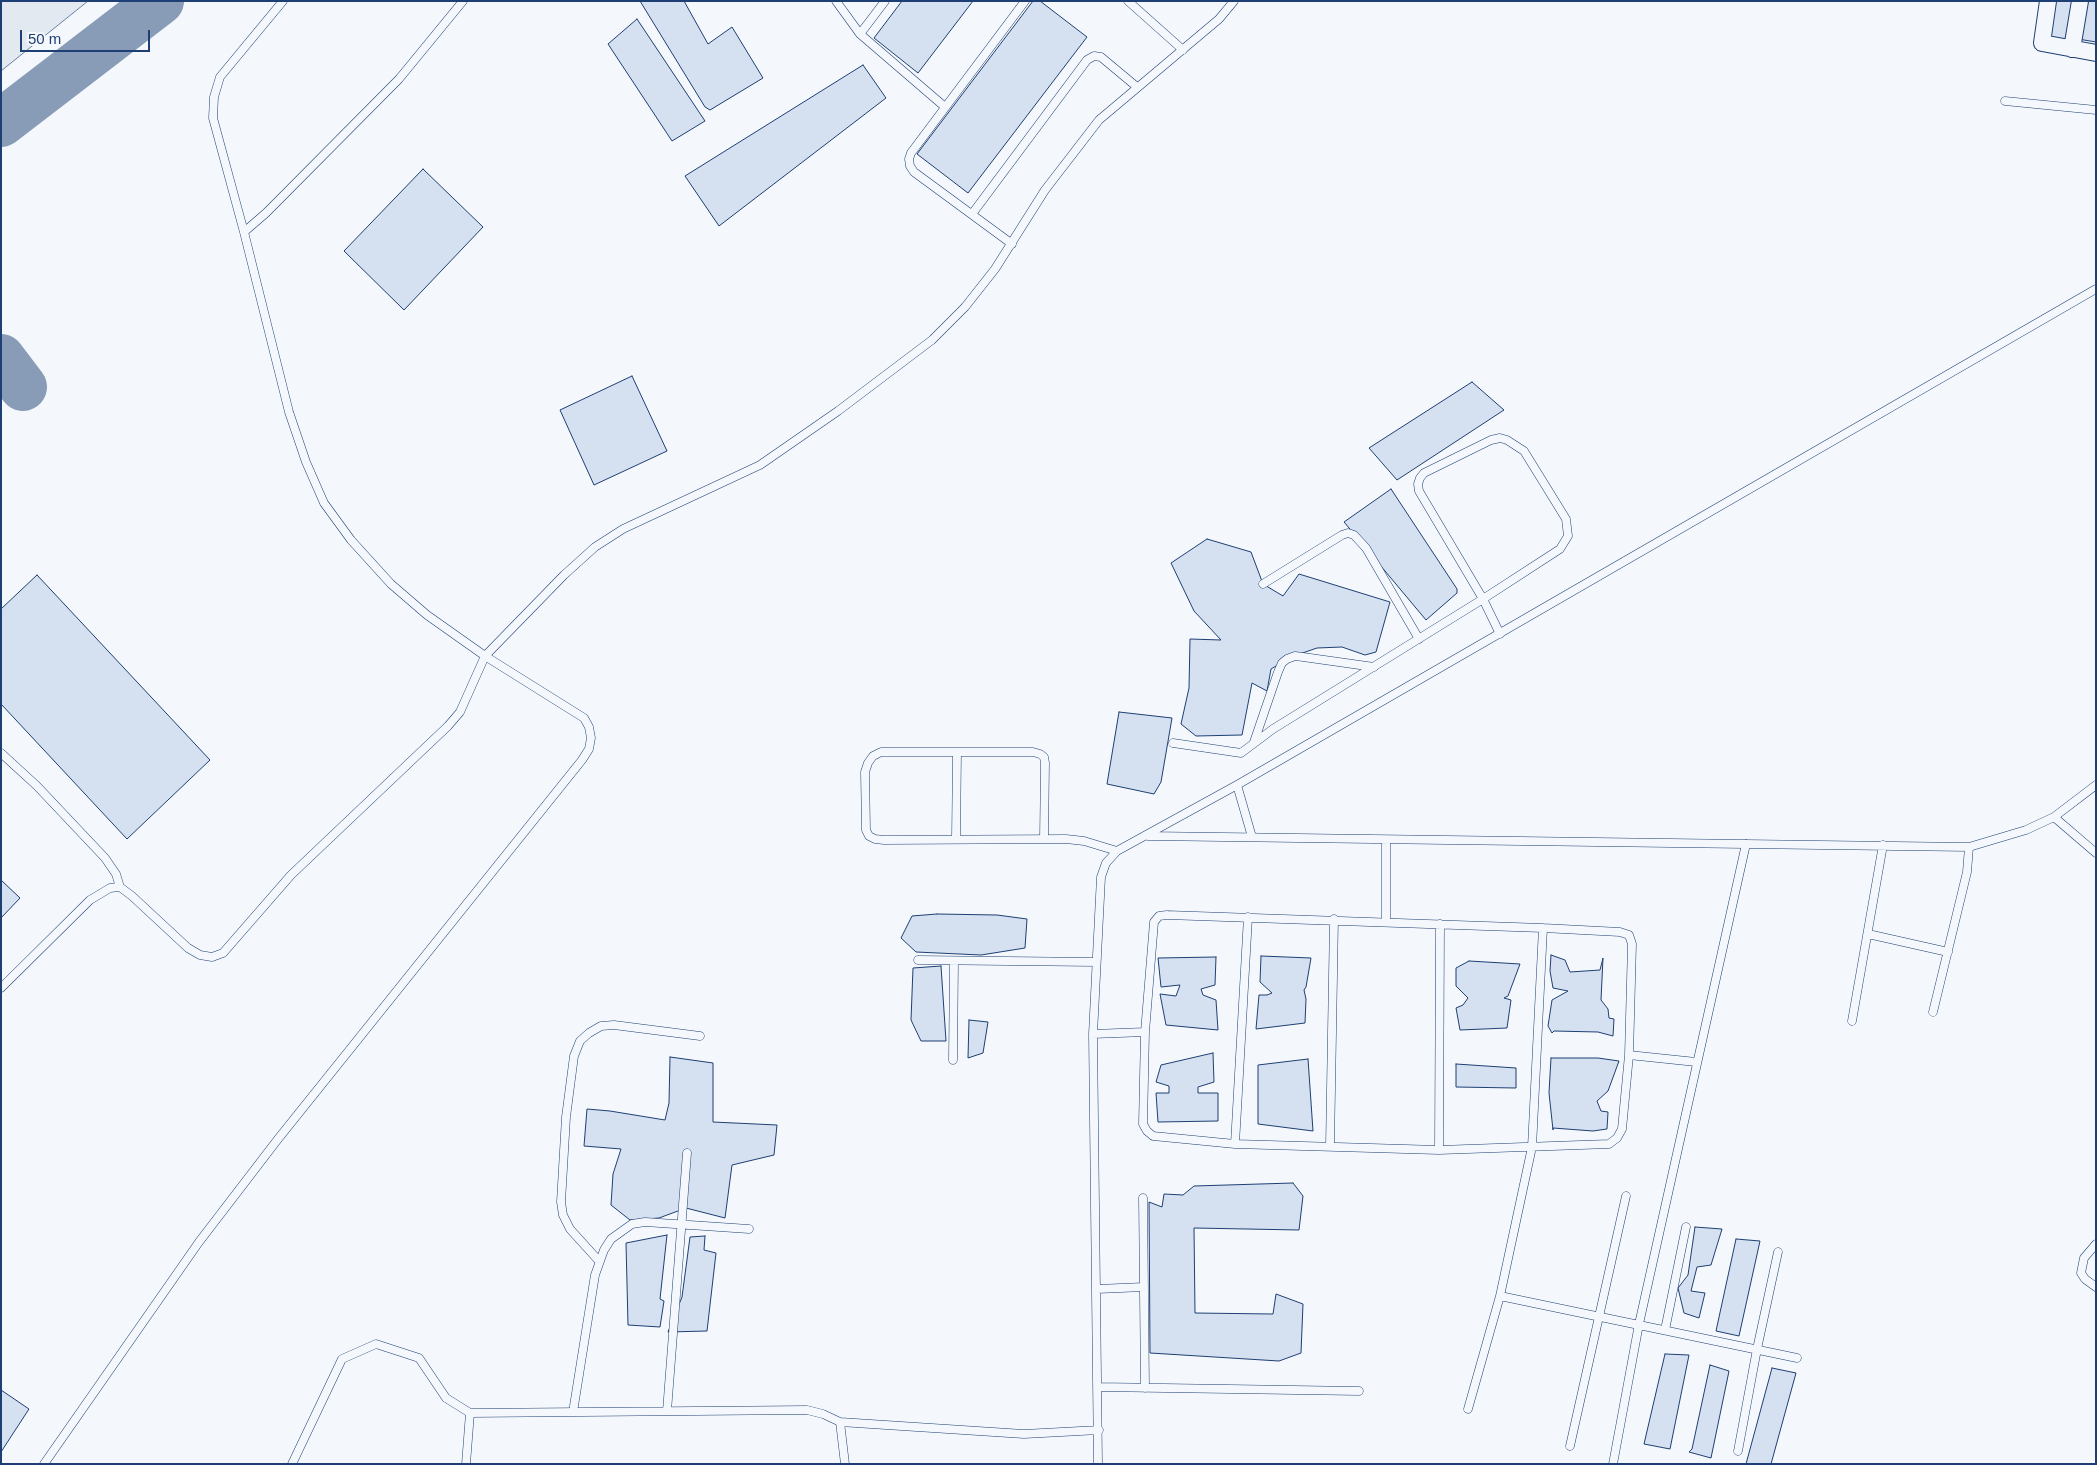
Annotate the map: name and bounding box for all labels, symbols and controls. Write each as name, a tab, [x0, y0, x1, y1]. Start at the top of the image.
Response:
scale bar	[22, 20, 152, 52]
text: 50 m	[28, 30, 61, 47]

